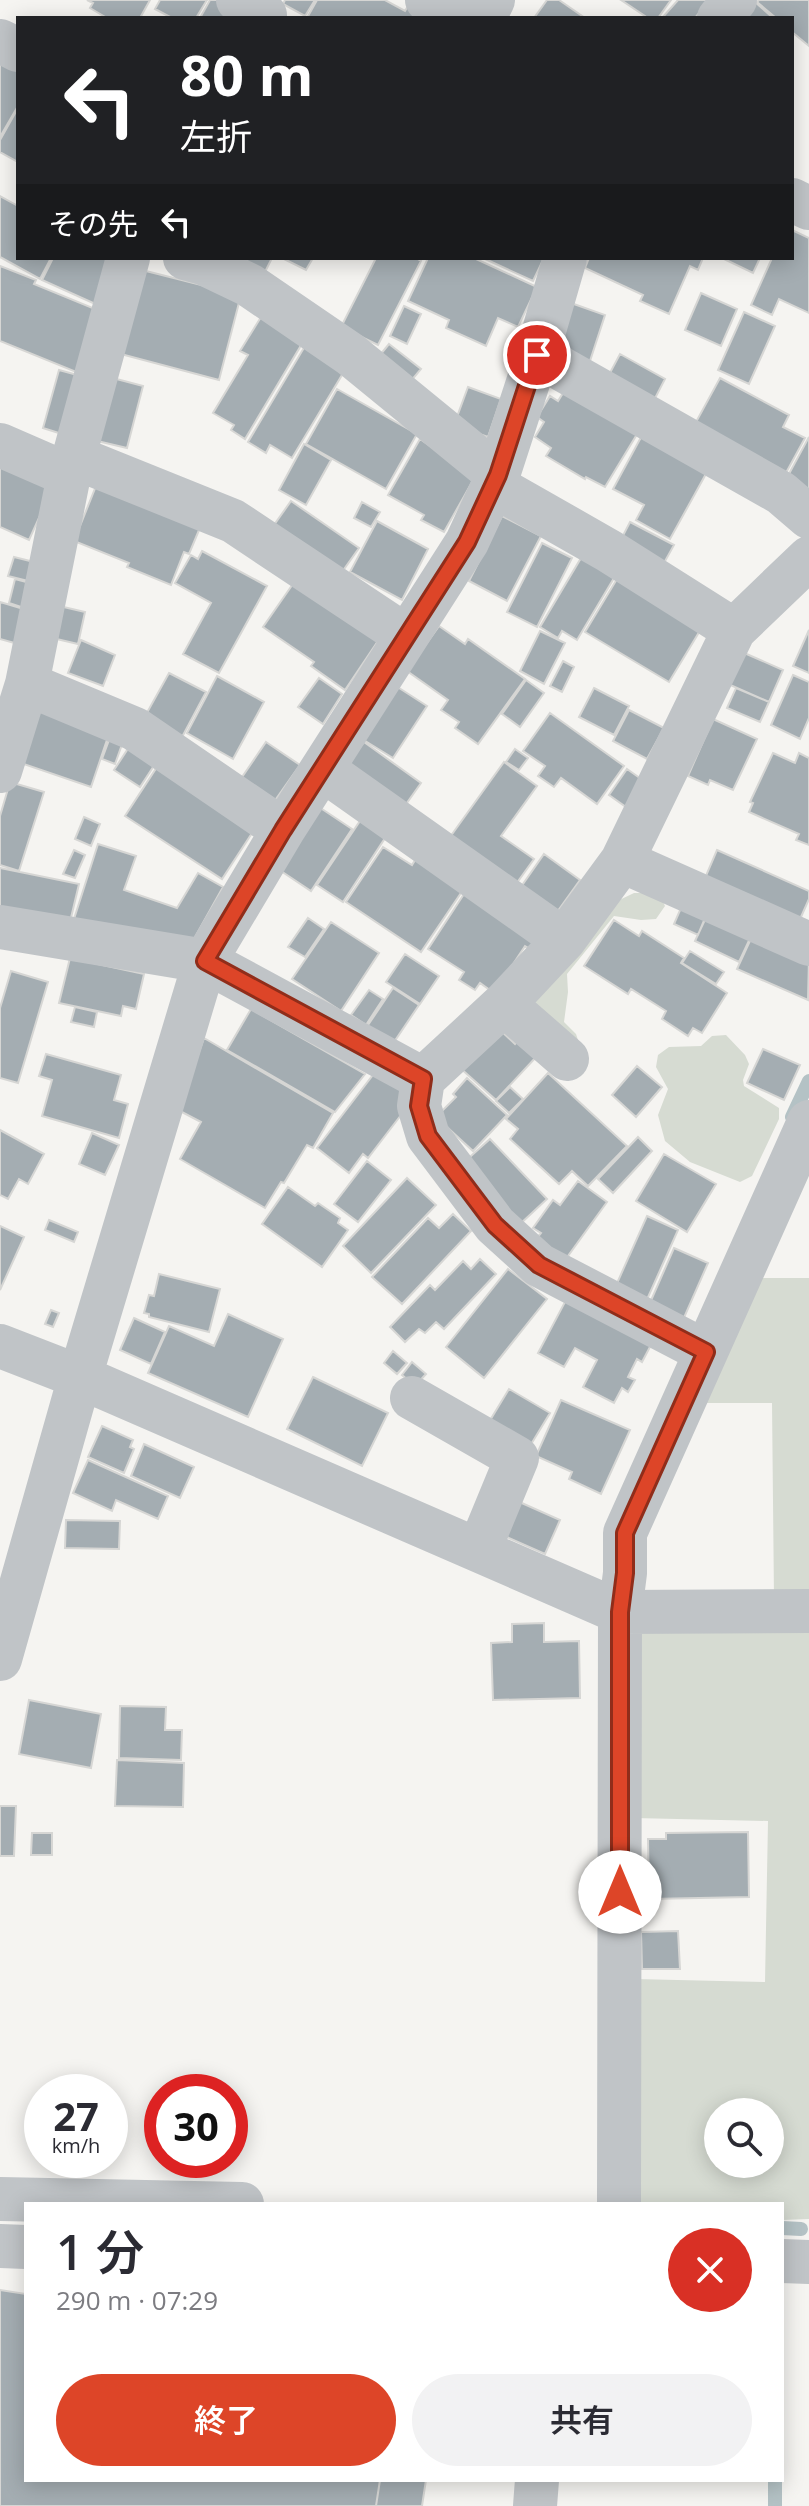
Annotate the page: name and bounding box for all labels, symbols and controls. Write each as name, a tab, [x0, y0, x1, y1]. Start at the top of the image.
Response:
text: 80 m	[180, 36, 314, 112]
icon: left	[48, 48, 152, 152]
text: 左折	[180, 112, 252, 161]
icon: left	[154, 200, 198, 244]
text: その先	[48, 203, 138, 244]
pin	[503, 321, 571, 389]
icon: arrive	[515, 333, 559, 377]
position arrow	[578, 1850, 662, 1934]
speed limit sign: 30	[144, 2074, 248, 2178]
text: 27	[53, 2088, 99, 2143]
map controls	[704, 2098, 784, 2178]
button: search	[704, 2098, 784, 2178]
text: km/h	[52, 2132, 100, 2159]
text: 1 分	[56, 2219, 144, 2284]
button: close	[668, 2228, 752, 2312]
text: 290 m · 07:29	[56, 2282, 218, 2318]
button: 終了	[56, 2374, 396, 2466]
button: 共有	[412, 2374, 752, 2466]

